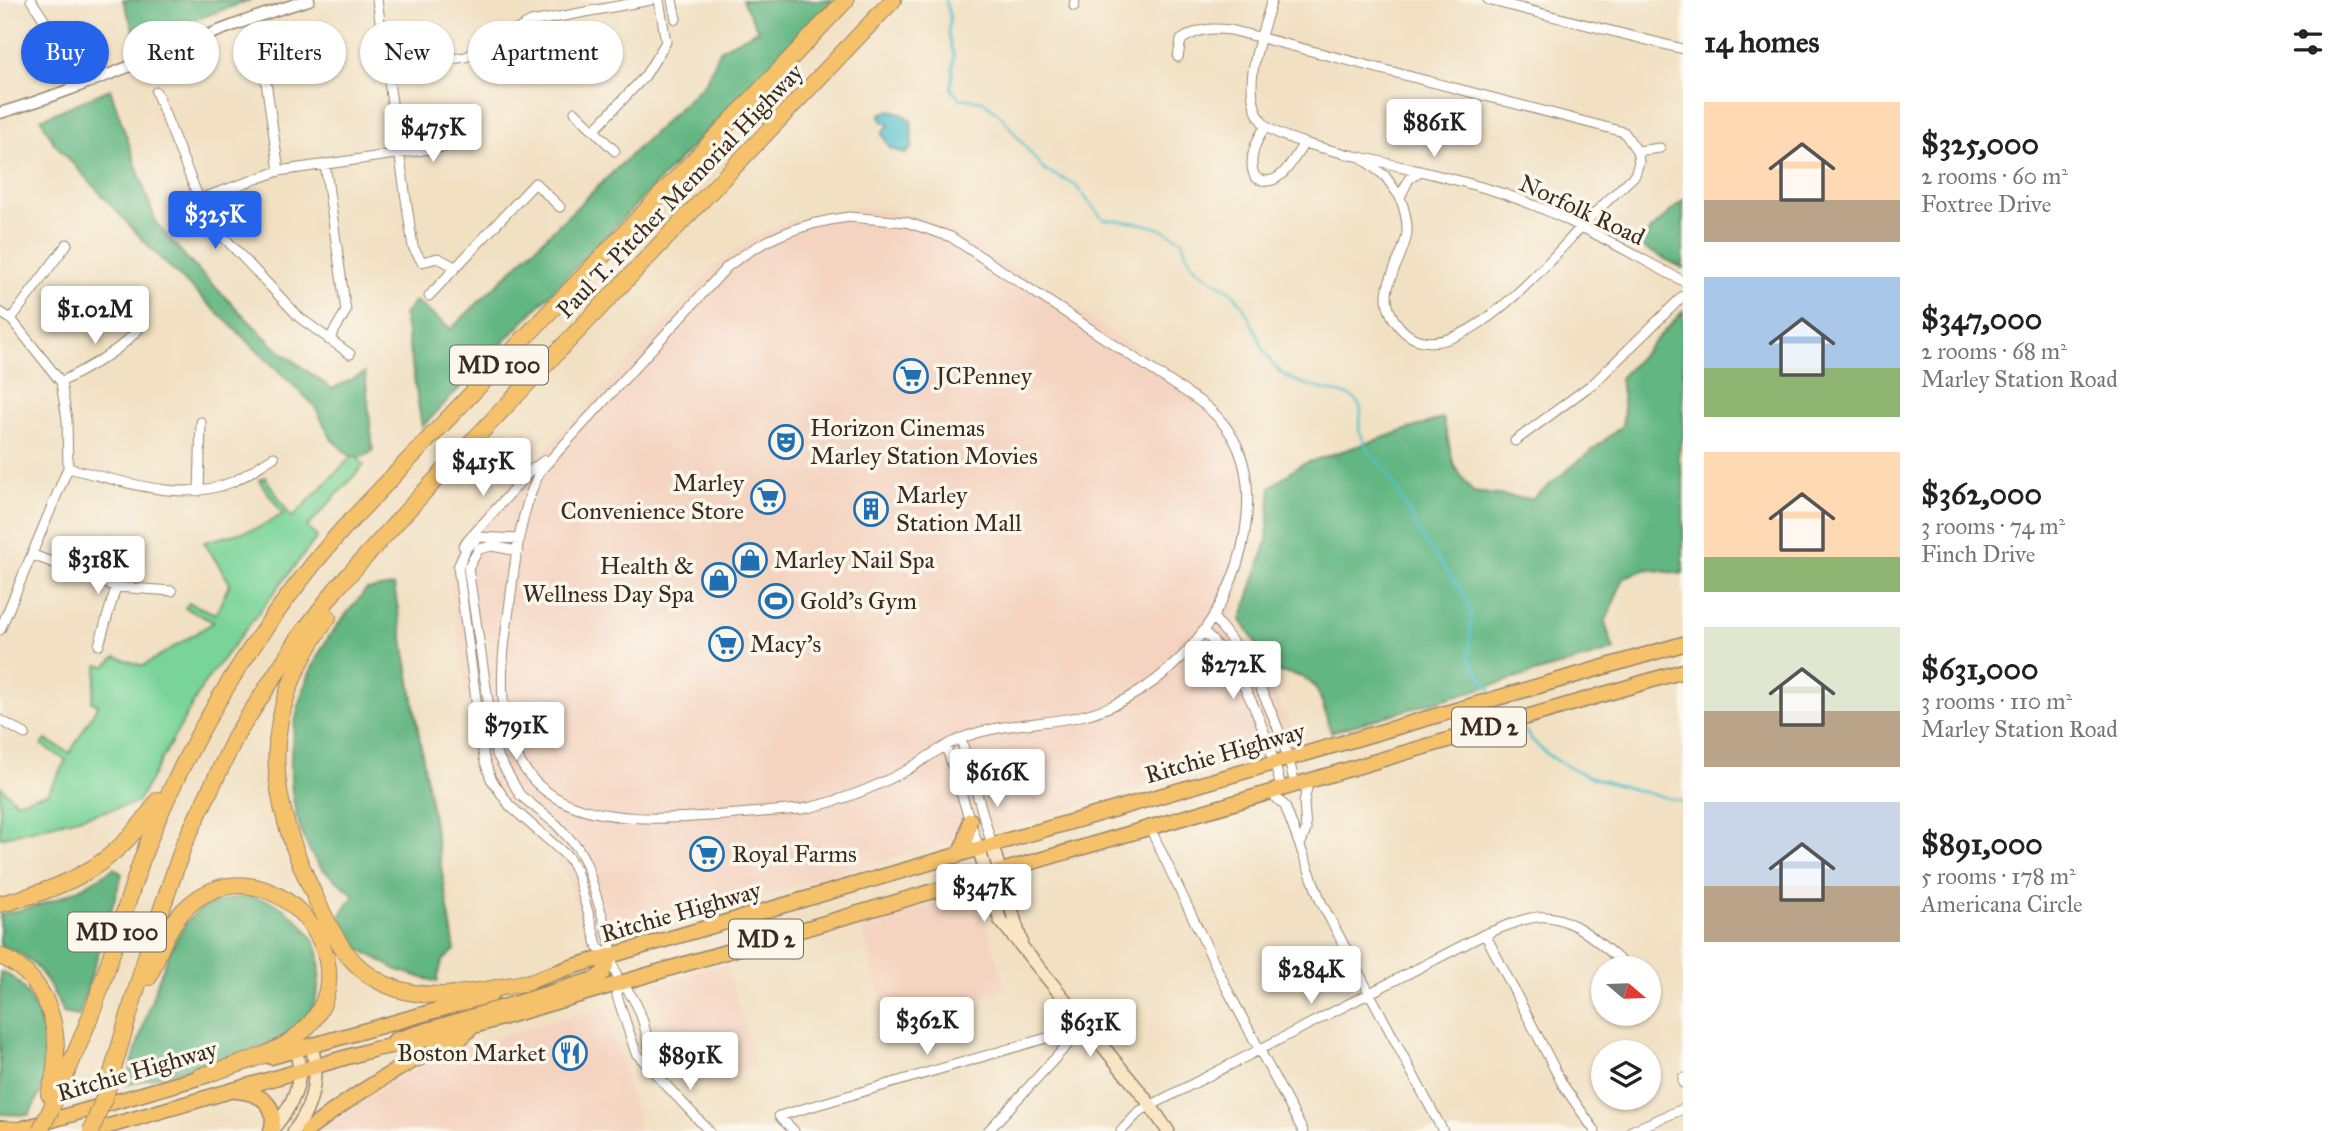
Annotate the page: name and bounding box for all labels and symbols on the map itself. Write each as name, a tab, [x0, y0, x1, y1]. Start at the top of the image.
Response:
street label: Paul T. Pitcher Memorial Highway	[550, 57, 810, 325]
pin: $861K	[1385, 100, 1483, 159]
pin: $475K	[384, 104, 482, 164]
street label: Norfolk Road	[1514, 168, 1650, 252]
pin: $325K	[166, 191, 264, 251]
pin: $1.02M	[38, 286, 152, 346]
road number: MD 100	[450, 346, 548, 384]
supermarket icon: JCPenney	[892, 357, 930, 395]
place label: JCPenney	[933, 361, 1033, 391]
place label: Horizon Cinemas Marley Station Movies	[810, 413, 1038, 471]
theatre icon: Horizon Cinemas Marley Station Movies	[767, 423, 805, 461]
pin: $415K	[434, 438, 532, 498]
place label: Marley Convenience Store	[560, 468, 745, 526]
supermarket icon: Marley Convenience Store	[749, 478, 787, 516]
place label: Marley Station Mall	[896, 480, 1022, 538]
building icon: Marley Station Mall	[852, 490, 890, 528]
pin: $318K	[49, 536, 147, 596]
shop icon: Marley Nail Spa	[731, 541, 769, 579]
place label: Marley Nail Spa	[774, 545, 935, 575]
place label: Health & Wellness Day Spa	[522, 551, 695, 609]
shop icon: Health & Wellness Day Spa	[700, 561, 738, 599]
sports icon: Gold's Gym	[757, 582, 795, 620]
place label: Gold's Gym	[800, 586, 917, 616]
supermarket icon: Macy's	[707, 625, 745, 663]
place label: Macy's	[750, 629, 821, 659]
pin: $272K	[1184, 642, 1282, 701]
pin: $791K	[467, 702, 565, 762]
road number: MD 2	[1452, 708, 1526, 747]
street label: Ritchie Highway	[1141, 716, 1309, 790]
pin: $616K	[948, 750, 1046, 809]
supermarket icon: Royal Farms	[688, 835, 726, 873]
place label: Royal Farms	[732, 839, 857, 869]
pin: $347K	[935, 864, 1033, 924]
street label: Ritchie Highway	[597, 875, 765, 949]
road number: MD 100	[68, 912, 166, 951]
road number: MD 2	[729, 920, 803, 958]
pin: $284K	[1262, 946, 1360, 1006]
north arrow	[1591, 956, 1661, 1026]
pin: $362K	[878, 998, 976, 1057]
pin: $631K	[1041, 1000, 1139, 1059]
pin: $891K	[641, 1032, 739, 1092]
street label: Ritchie Highway	[53, 1034, 221, 1108]
restaurant icon: Boston Market	[551, 1034, 589, 1072]
place label: Boston Market	[397, 1038, 546, 1068]

